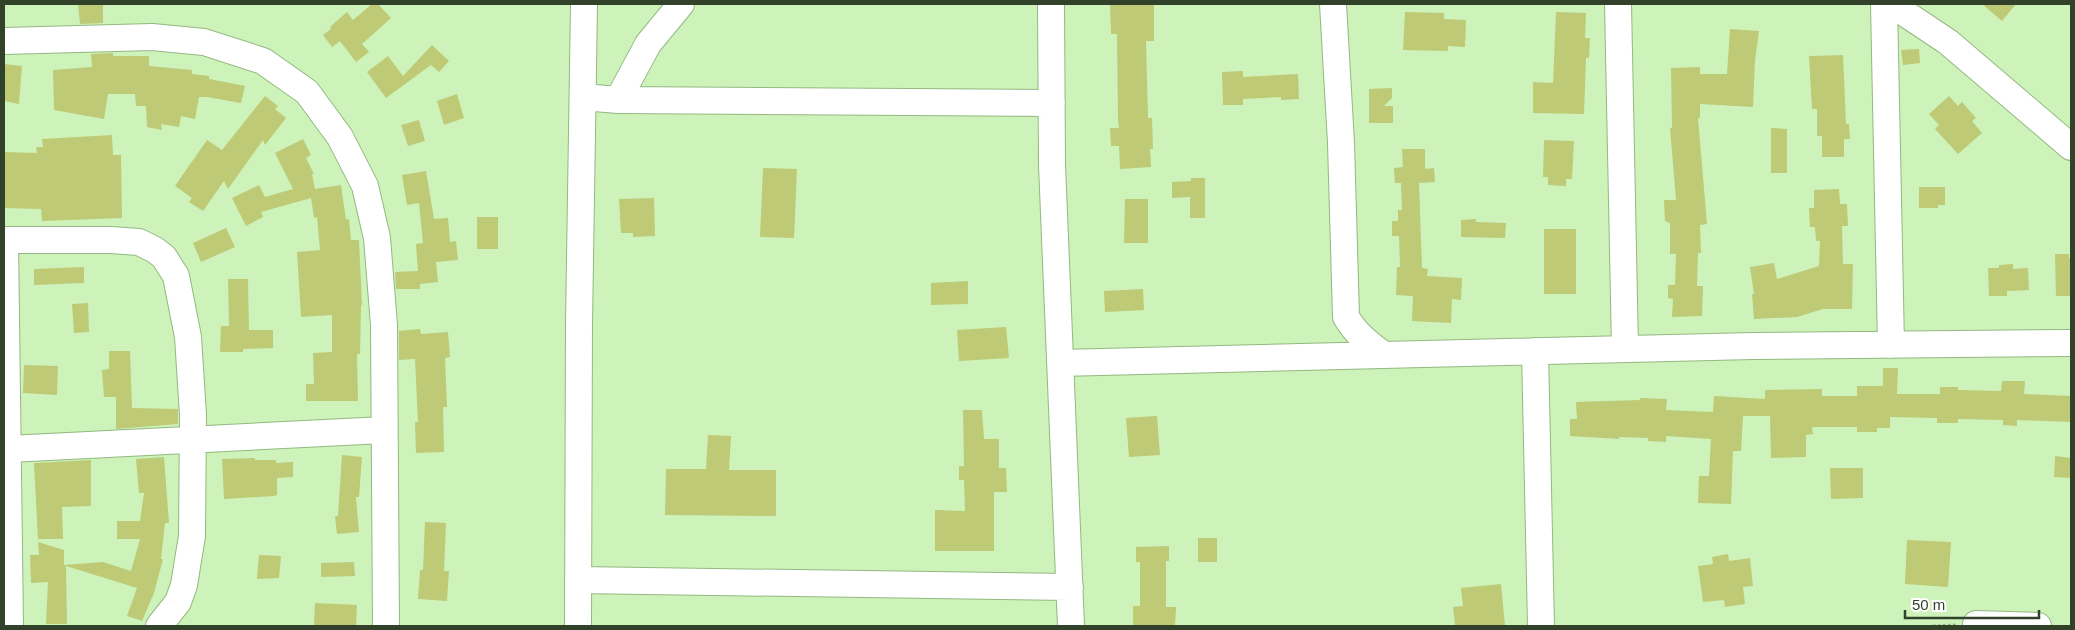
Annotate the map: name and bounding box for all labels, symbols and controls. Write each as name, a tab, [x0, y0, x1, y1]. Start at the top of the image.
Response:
scale bar	[1905, 588, 2039, 620]
text: 50 m	[1912, 596, 1945, 613]

